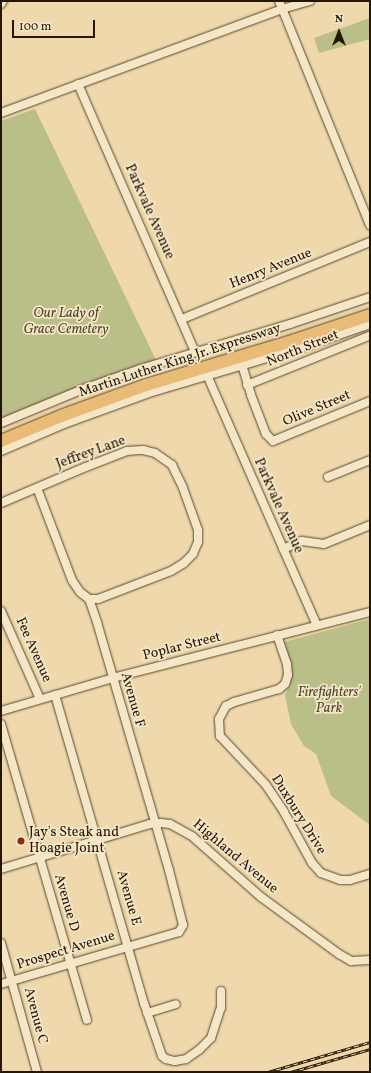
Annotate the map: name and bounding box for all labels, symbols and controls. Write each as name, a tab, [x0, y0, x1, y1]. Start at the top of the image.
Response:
scale bar	[14, 12, 97, 38]
north arrow	[319, 12, 359, 52]
text: N	[335, 12, 343, 27]
text: 100 m	[19, 19, 51, 35]
street label: Parkvale Avenue	[121, 162, 177, 262]
street label: Henry Avenue	[227, 245, 315, 293]
park label: Our Lady of Grace Cemetery	[24, 306, 108, 338]
street label: Martin Luther King Jr. Expressway	[77, 320, 283, 402]
street label: North Street	[264, 327, 342, 371]
street label: Olive Street	[281, 387, 353, 431]
street label: Jeffrey Lane	[54, 433, 128, 473]
street label: Parkvale Avenue	[250, 456, 306, 556]
street label: Fee Avenue	[11, 615, 55, 685]
street label: Poplar Street	[141, 629, 223, 665]
street label: Avenue F	[116, 671, 148, 729]
park label: Firefighters' Park	[297, 685, 361, 718]
street label: Duxbury Drive	[267, 772, 329, 858]
street label: Highland Avenue	[189, 816, 281, 898]
place label: Jay's Steak and Hoagie Joint	[29, 825, 119, 858]
marker: Jay's Steak and Hoagie Joint	[16, 836, 26, 846]
street label: Avenue E	[112, 868, 144, 928]
street label: Avenue D	[50, 872, 82, 934]
street label: Prospect Avenue	[15, 928, 117, 974]
street label: Avenue C	[19, 986, 51, 1046]

